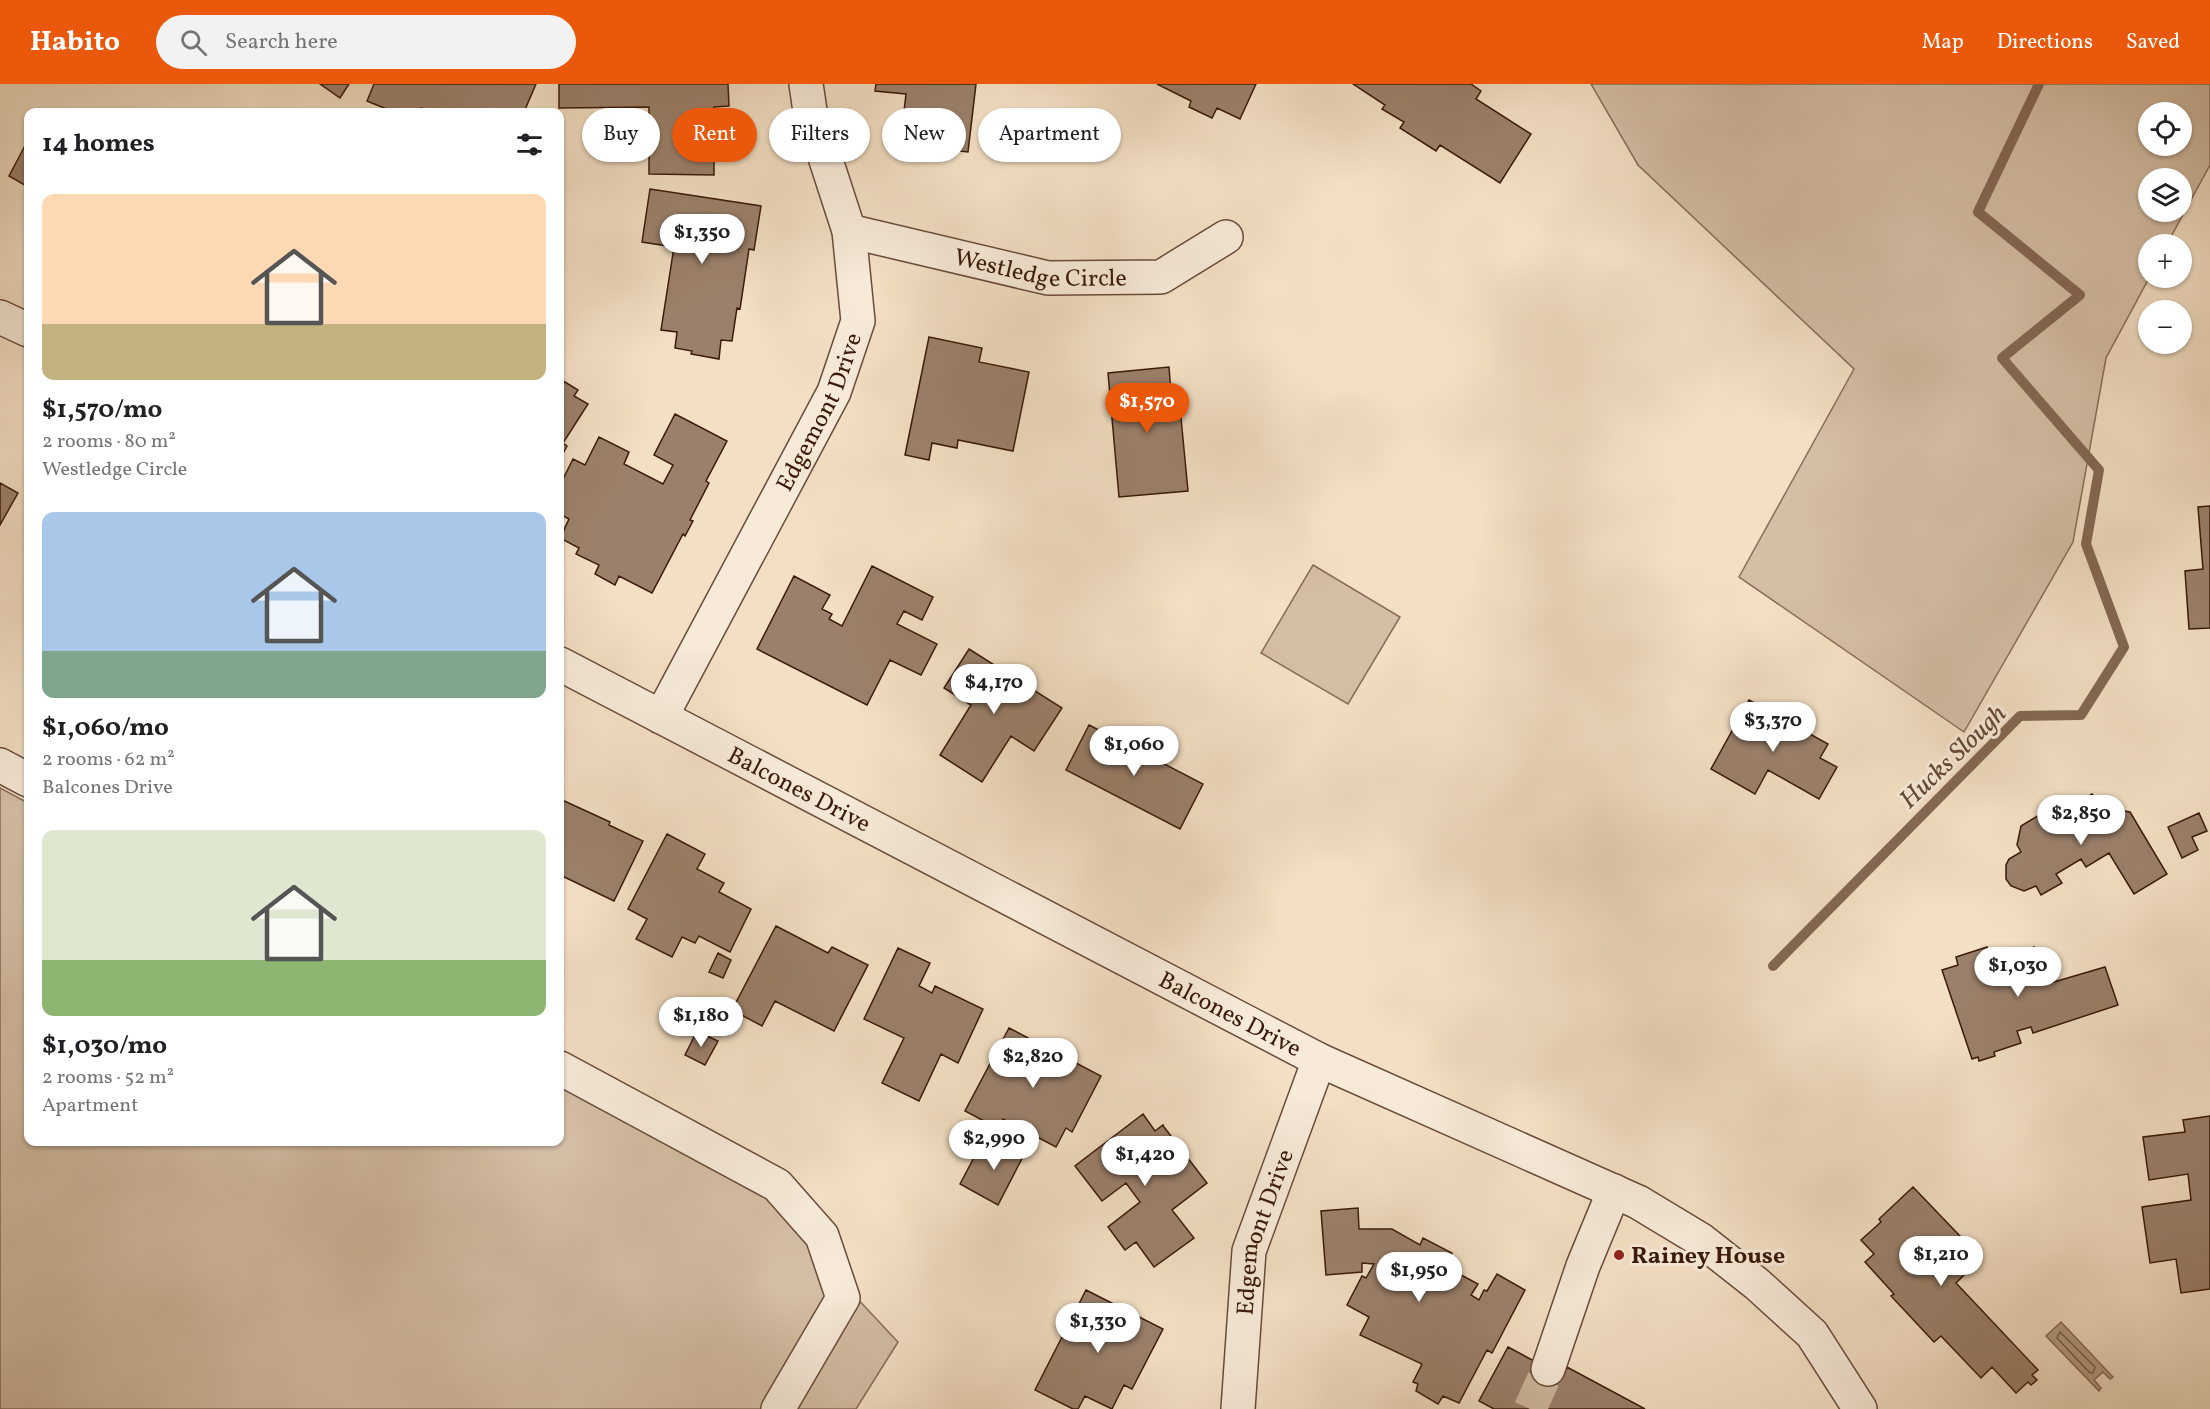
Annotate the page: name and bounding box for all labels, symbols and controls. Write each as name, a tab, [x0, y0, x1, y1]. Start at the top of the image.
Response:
search box	[156, 15, 576, 69]
text: Habito	[30, 23, 120, 62]
icon: search	[177, 26, 210, 59]
text: Search here	[225, 27, 338, 58]
text: Map	[1922, 28, 1964, 57]
text: Directions	[1997, 28, 2093, 57]
text: Saved	[2126, 28, 2180, 57]
map controls	[2138, 102, 2192, 354]
button: locate	[2138, 102, 2192, 156]
chip: Buy	[582, 108, 660, 162]
chip: Rent	[672, 108, 757, 162]
chip: Filters	[769, 108, 870, 162]
chip: New	[882, 108, 966, 162]
chip: Apartment	[978, 108, 1121, 162]
text: 14 homes	[42, 126, 155, 162]
icon: filters	[513, 128, 546, 161]
button: layers	[2138, 168, 2192, 222]
pin: $1,350	[653, 214, 751, 265]
text: $1,350	[674, 219, 730, 247]
icon: home	[240, 233, 348, 341]
button: +	[2138, 234, 2192, 288]
street label: Westledge Circle	[950, 241, 1127, 297]
button: −	[2138, 300, 2192, 354]
street label: Edgemont Drive	[769, 329, 872, 498]
pin: $1,570	[1098, 383, 1196, 434]
text: $1,570	[1119, 388, 1175, 416]
text: $1,570/mo	[42, 392, 162, 428]
text: 2 rooms · 80 m²	[42, 428, 176, 456]
text: Westledge Circle	[42, 456, 187, 484]
icon: home	[240, 551, 348, 659]
pin: $4,170	[945, 664, 1043, 715]
text: $4,170	[965, 669, 1023, 697]
water label: Hucks Slough	[1892, 697, 2015, 818]
pin: $3,370	[1724, 702, 1822, 753]
text: $3,370	[1744, 707, 1802, 735]
text: $1,060/mo	[42, 710, 169, 746]
pin: $1,060	[1085, 726, 1183, 777]
text: $1,060	[1104, 731, 1164, 759]
street label: Balcones Drive	[721, 739, 876, 842]
text: 2 rooms · 62 m²	[42, 746, 175, 774]
text: Balcones Drive	[42, 774, 173, 802]
pin: $2,850	[2032, 795, 2130, 846]
text: $2,850	[2051, 800, 2111, 828]
icon: home	[240, 869, 348, 977]
pin: $1,030	[1969, 947, 2067, 998]
text: $1,030	[1988, 952, 2048, 980]
street label: Balcones Drive	[1152, 964, 1307, 1067]
pin: $1,180	[652, 997, 750, 1048]
text: $1,180	[673, 1002, 729, 1030]
text: $1,030/mo	[42, 1028, 167, 1064]
pin: $2,820	[984, 1038, 1082, 1089]
text: $2,820	[1003, 1043, 1063, 1071]
text: 2 rooms · 52 m²	[42, 1064, 174, 1092]
text: Apartment	[42, 1092, 138, 1120]
pin: $2,990	[945, 1120, 1043, 1171]
text: $2,990	[963, 1125, 1025, 1153]
pin: $1,420	[1096, 1136, 1194, 1187]
text: $1,420	[1115, 1141, 1175, 1169]
street label: Edgemont Drive	[1230, 1145, 1304, 1316]
pin: $1,210	[1892, 1236, 1990, 1287]
place label: Rainey House	[1631, 1240, 1785, 1274]
text: $1,210	[1913, 1241, 1969, 1269]
marker: Rainey House	[1612, 1248, 1626, 1262]
pin: $1,950	[1370, 1252, 1468, 1303]
text: $1,950	[1390, 1257, 1448, 1285]
pin: $1,330	[1049, 1303, 1147, 1354]
text: $1,330	[1070, 1308, 1126, 1336]

